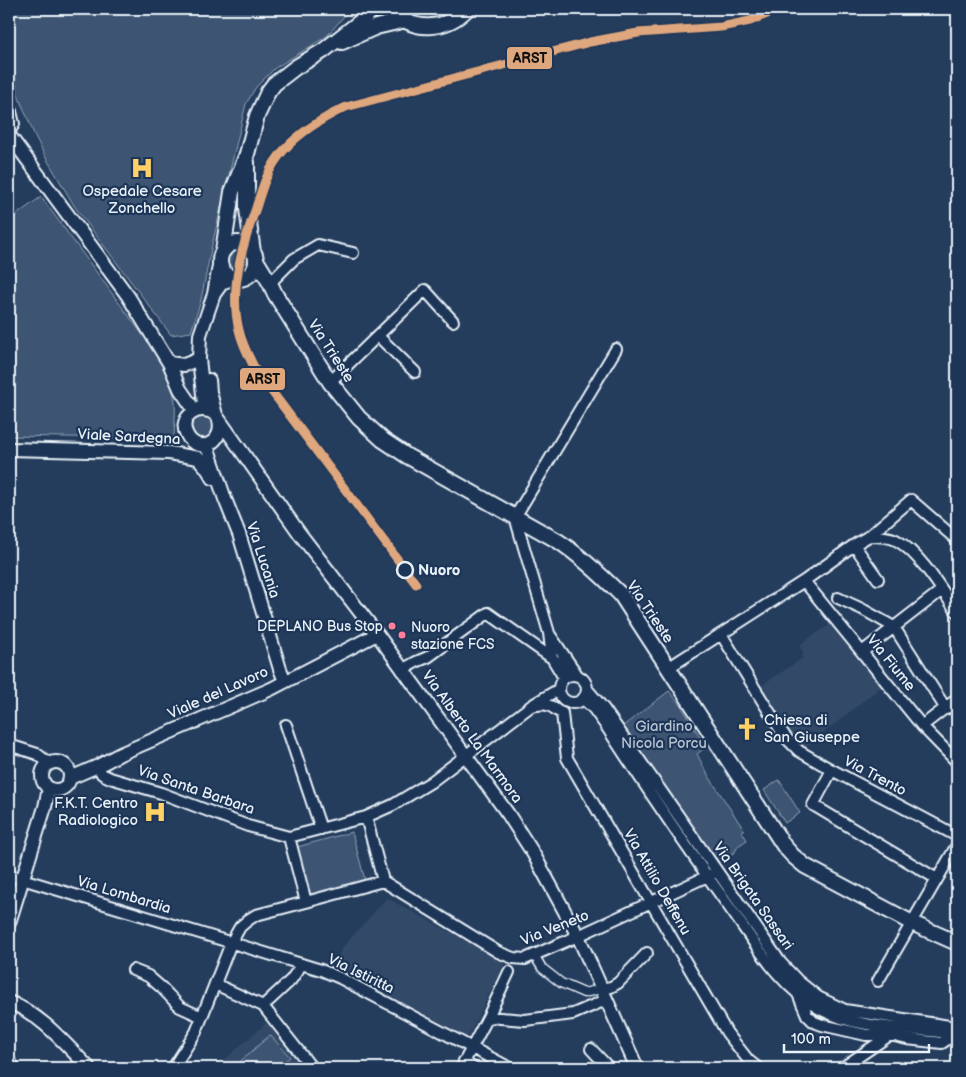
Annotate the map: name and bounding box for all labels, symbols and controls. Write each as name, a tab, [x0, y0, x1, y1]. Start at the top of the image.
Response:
line badge: ARST	[506, 46, 553, 70]
text: ARST	[512, 50, 547, 67]
hospital icon: Ospedale Cesare Zonchello	[129, 155, 155, 181]
place label: Ospedale Cesare Zonchello	[82, 182, 202, 218]
street label: Via Trieste	[304, 316, 358, 386]
line badge: ARST	[239, 367, 286, 391]
text: ARST	[245, 371, 280, 388]
street label: Viale Sardegna	[77, 425, 181, 449]
street label: Via Lucania	[242, 519, 284, 601]
marker: Nuoro	[396, 561, 414, 579]
place label: Nuoro	[418, 561, 461, 580]
street label: Via Trieste	[622, 577, 678, 647]
place label: DEPLANO Bus Stop	[257, 618, 383, 635]
place label: Nuoro stazione FCS	[411, 619, 494, 653]
marker: DEPLANO Bus Stop	[387, 621, 397, 631]
marker: Nuoro stazione FCS	[397, 630, 407, 640]
street label: Via Fiume	[862, 631, 920, 695]
street label: Viale del Lavoro	[165, 662, 271, 724]
street label: Via Alberto La Marmora	[417, 667, 527, 807]
place label: Chiesa di San Giuseppe	[764, 711, 860, 747]
church icon: Chiesa di San Giuseppe	[734, 716, 760, 742]
park label: Giardino Nicola Porcu	[621, 717, 707, 753]
street label: Via Trento	[840, 752, 910, 800]
street label: Via Santa Barbara	[135, 761, 257, 819]
place label: F.K.T. Centro Radiologico	[54, 794, 138, 830]
hospital icon: F.K.T. Centro Radiologico	[142, 799, 168, 825]
street label: Via Attilio Deffenu	[619, 826, 695, 938]
street label: Via Brigata Sassari	[709, 838, 797, 954]
street label: Via Lombardia	[75, 872, 173, 918]
street label: Via Veneto	[518, 906, 592, 950]
street label: Via Istiritta	[325, 950, 397, 998]
scale bar	[784, 1022, 928, 1054]
text: 100 m	[791, 1030, 831, 1049]

